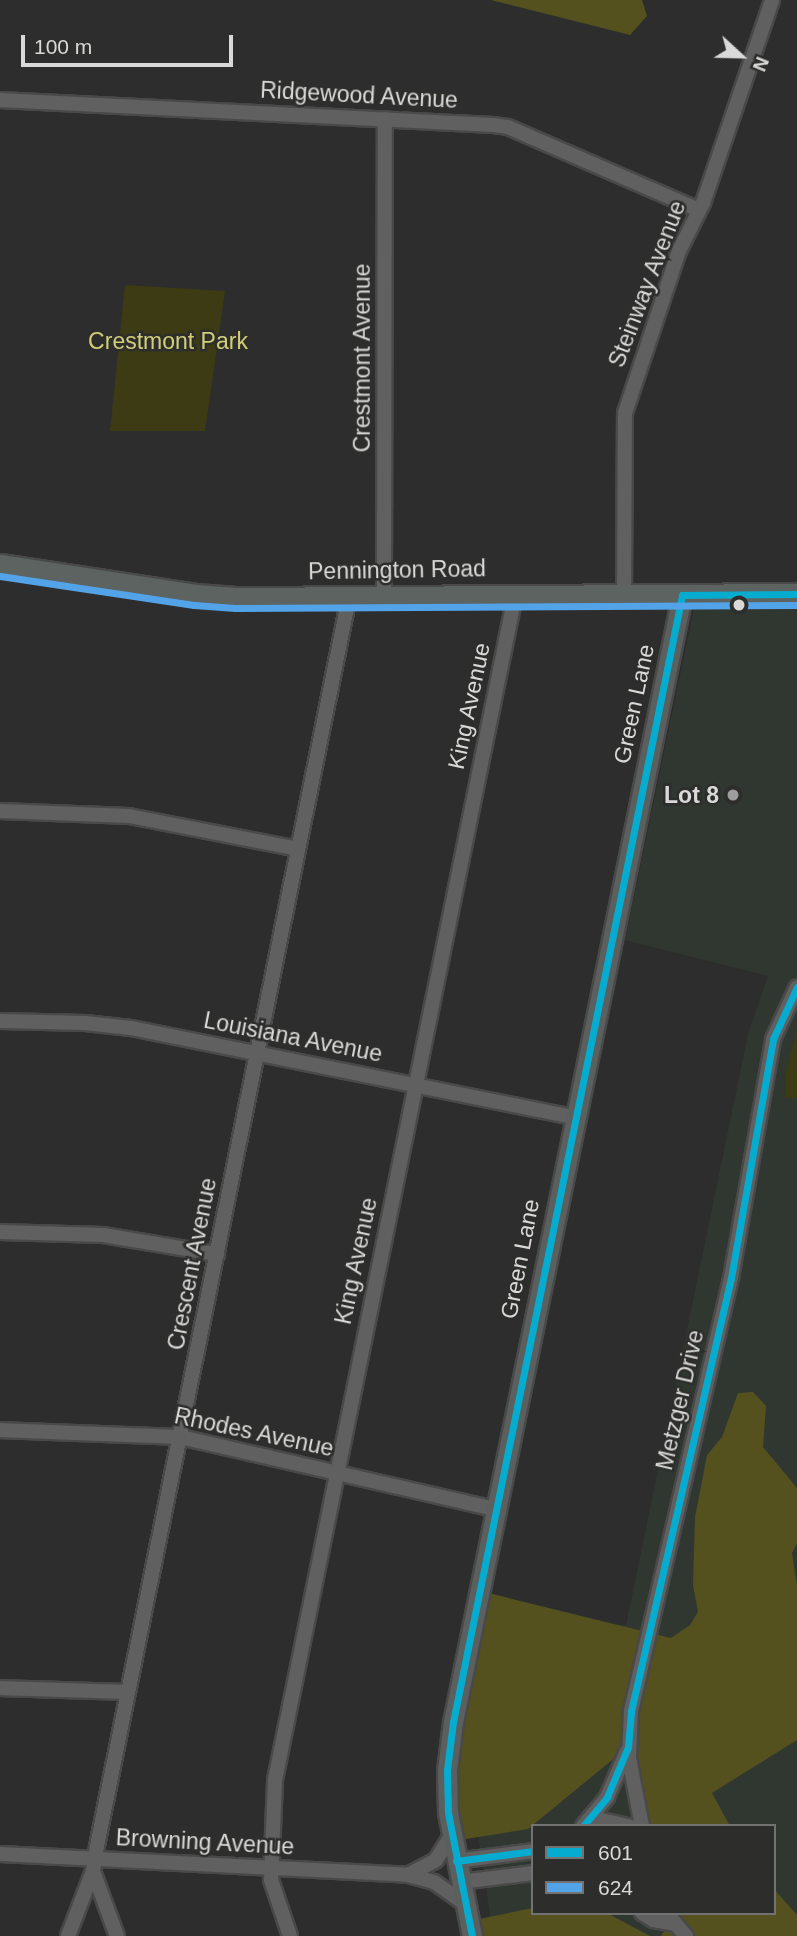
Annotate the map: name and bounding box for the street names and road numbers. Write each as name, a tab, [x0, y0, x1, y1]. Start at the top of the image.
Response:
street label: Ridgewood Avenue	[259, 76, 459, 114]
street label: Steinway Avenue	[602, 196, 692, 372]
street label: Crestmont Avenue	[348, 263, 376, 453]
street label: Pennington Road	[308, 555, 486, 585]
street label: King Avenue	[442, 640, 496, 772]
street label: Green Lane	[608, 642, 660, 766]
street label: Louisiana Avenue	[201, 1006, 385, 1068]
street label: Crescent Avenue	[162, 1175, 222, 1353]
street label: King Avenue	[329, 1195, 383, 1327]
street label: Green Lane	[495, 1197, 545, 1321]
street label: Metzger Drive	[650, 1327, 710, 1473]
street label: Rhodes Avenue	[171, 1402, 337, 1462]
street label: Browning Avenue	[114, 1824, 296, 1860]

